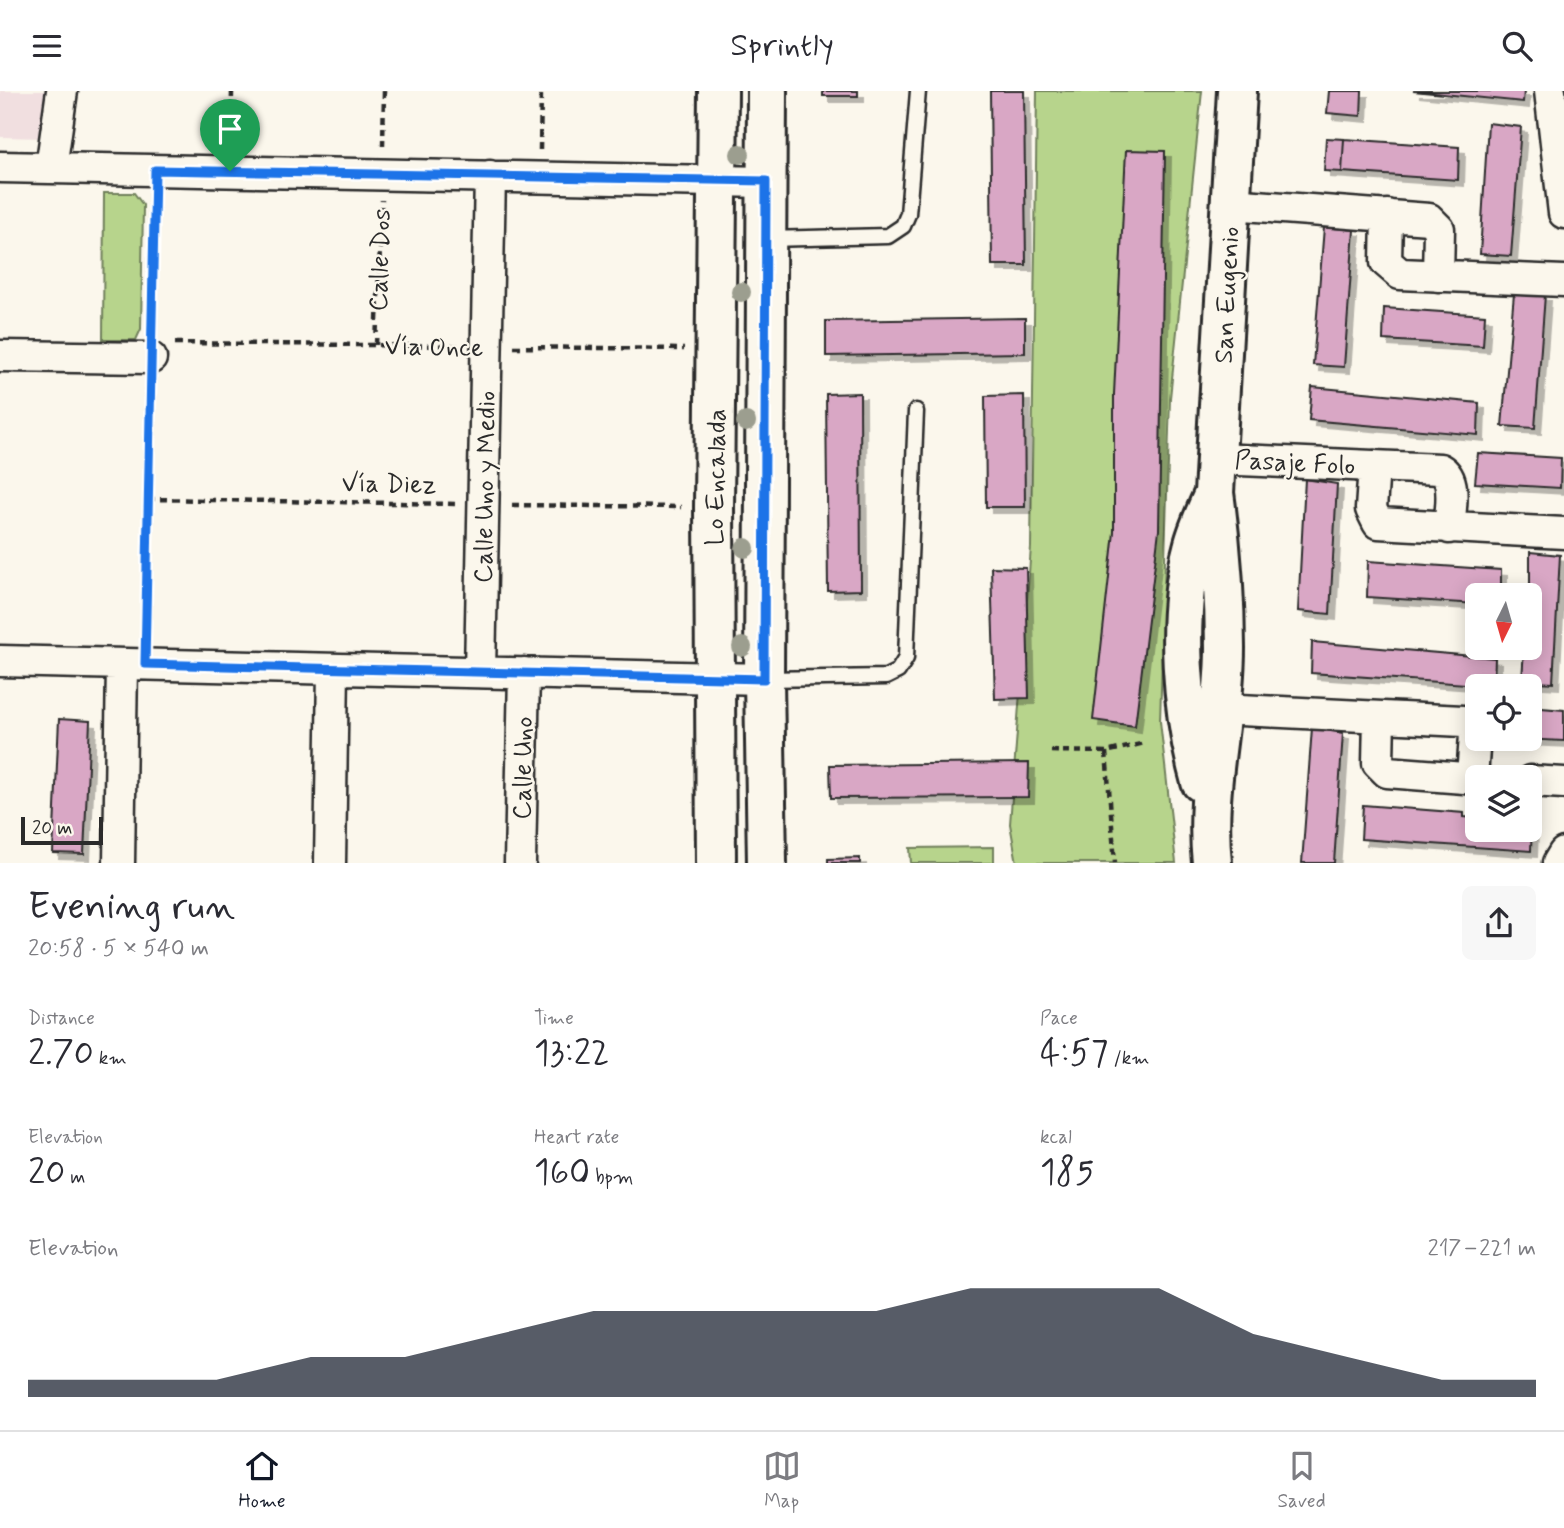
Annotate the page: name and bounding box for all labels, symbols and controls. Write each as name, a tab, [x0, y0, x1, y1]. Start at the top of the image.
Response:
text: Sprintly	[730, 25, 834, 67]
icon: menu	[28, 27, 66, 65]
icon: search	[1498, 27, 1536, 65]
pin	[200, 99, 260, 171]
icon: arrive	[211, 110, 249, 148]
street label: Calle Dos	[362, 208, 400, 312]
street label: San Eugenio	[1207, 226, 1249, 364]
street label: Vía Once	[384, 330, 484, 366]
street label: Calle Uno y Medio	[467, 391, 505, 583]
street label: Lo Encalada	[699, 408, 735, 546]
street label: Pasaje Folo	[1234, 444, 1356, 484]
street label: Vía Diez	[341, 467, 437, 503]
north arrow	[1465, 583, 1542, 660]
map controls	[1465, 583, 1542, 842]
button: locate	[1465, 674, 1542, 751]
street label: Calle Uno	[506, 716, 542, 820]
button: layers	[1465, 765, 1542, 842]
scale bar	[21, 814, 103, 846]
text: 20 m	[32, 816, 72, 841]
text: Evening run	[28, 883, 235, 932]
button: share	[1462, 886, 1536, 960]
text: 20:58 · 5 × 540 m	[28, 934, 209, 964]
text: Distance	[28, 1006, 95, 1031]
text: Time	[534, 1006, 574, 1031]
text: Pace	[1040, 1006, 1078, 1031]
text: 2.70	[28, 1031, 94, 1077]
text: 13:22	[534, 1031, 609, 1077]
text: 4:57	[1040, 1031, 1108, 1077]
text: km	[94, 1046, 127, 1071]
text: /km	[1108, 1046, 1149, 1071]
text: Elevation	[28, 1125, 103, 1150]
text: Heart rate	[534, 1125, 619, 1150]
text: kcal	[1040, 1125, 1072, 1150]
text: 20	[28, 1150, 65, 1196]
text: 160	[534, 1150, 590, 1196]
text: 185	[1040, 1150, 1094, 1196]
text: m	[65, 1165, 85, 1190]
text: bpm	[590, 1165, 633, 1190]
text: Elevation	[28, 1234, 119, 1264]
text: 217–221 m	[1427, 1234, 1536, 1264]
tab: Home	[238, 1447, 286, 1514]
tab: Map	[763, 1447, 801, 1514]
tab: Saved	[1278, 1447, 1326, 1514]

